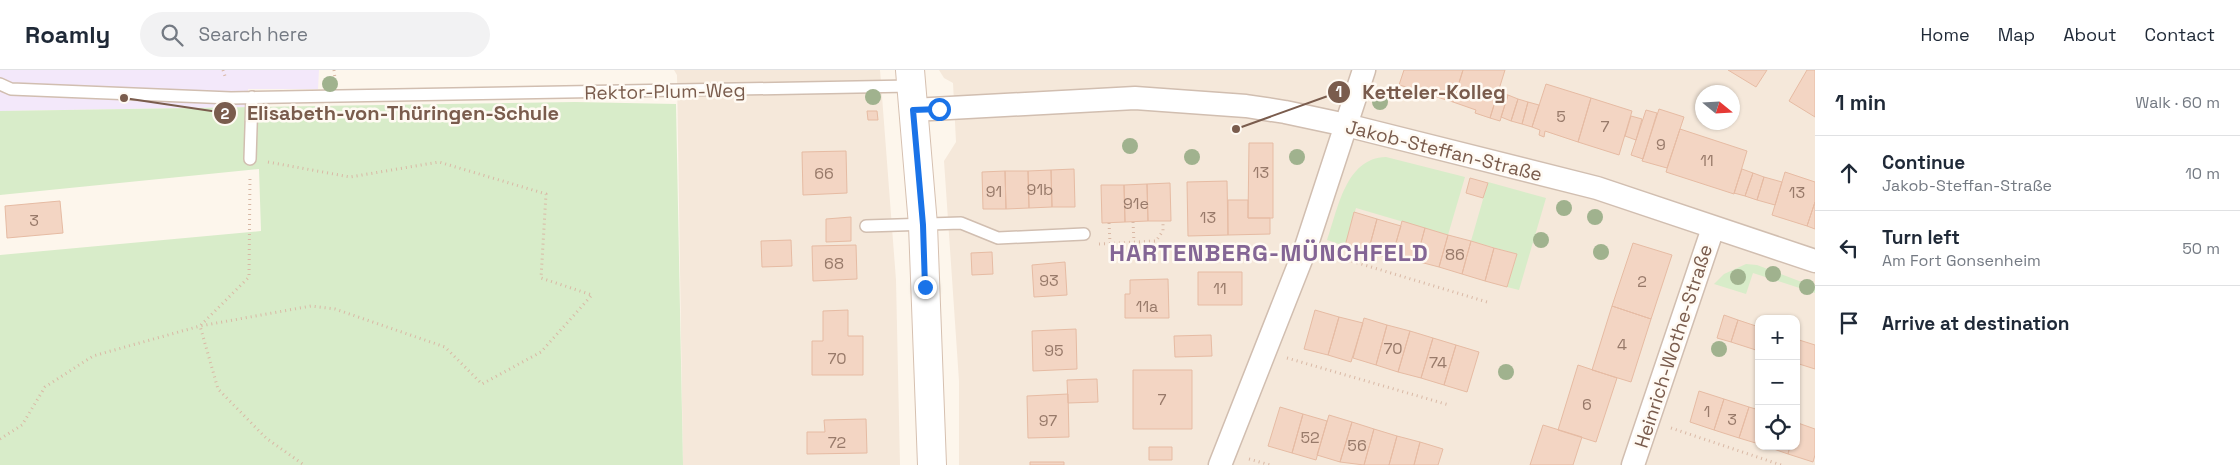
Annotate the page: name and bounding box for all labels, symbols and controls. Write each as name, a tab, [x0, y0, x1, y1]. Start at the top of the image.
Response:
search box	[140, 12, 490, 57]
text: Roamly	[25, 19, 110, 50]
icon: search	[158, 21, 186, 49]
text: Search here	[198, 22, 308, 47]
text: Home	[1921, 23, 1970, 46]
text: Map	[1998, 23, 2035, 46]
text: About	[2063, 23, 2117, 46]
text: Contact	[2145, 23, 2215, 46]
callout: Ketteler-Kolleg	[1327, 74, 1515, 109]
street label: Rektor-Plum-Weg	[584, 78, 746, 105]
text: Ketteler-Kolleg	[1362, 79, 1506, 105]
text: 1	[1336, 82, 1342, 101]
north arrow	[1695, 85, 1740, 130]
text: 1 min	[1835, 89, 1886, 116]
text: Walk · 60 m	[2135, 92, 2220, 113]
callout: Elisabeth-von-Thüringen-Schule	[212, 96, 570, 131]
route start	[928, 98, 951, 121]
text: Elisabeth-von-Thüringen-Schule	[247, 100, 559, 126]
text: 2	[221, 104, 230, 123]
house number: 5	[1556, 106, 1566, 127]
street label: Jakob-Steffan-Straße	[1343, 114, 1545, 187]
house number: 7	[1600, 116, 1610, 137]
house number: 9	[1656, 134, 1666, 155]
house number: 11	[1700, 150, 1714, 171]
text: Continue	[1882, 150, 1965, 175]
icon: ahead	[1835, 159, 1863, 187]
house number: 13	[1253, 162, 1269, 183]
house number: 66	[814, 163, 834, 184]
text: 10 m	[2185, 163, 2220, 184]
text: Jakob-Steffan-Straße	[1882, 175, 2052, 196]
house number: 91b	[1027, 179, 1053, 200]
house number: 91	[986, 181, 1002, 202]
house number: 13	[1789, 182, 1805, 203]
house number: 91e	[1123, 193, 1149, 214]
house number: 13	[1200, 207, 1216, 228]
house number: 3	[29, 210, 39, 231]
text: Turn left	[1882, 225, 1960, 250]
icon: left	[1835, 234, 1863, 262]
district label: HARTENBERG-MÜNCHFELD	[1109, 237, 1429, 268]
text: 50 m	[2182, 238, 2220, 259]
street label: Heinrich-Wothe-Straße	[1629, 241, 1718, 451]
house number: 86	[1445, 244, 1465, 265]
text: Am Fort Gonsenheim	[1882, 250, 2041, 271]
house number: 68	[824, 253, 844, 274]
house number: 93	[1039, 270, 1059, 291]
house number: 2	[1637, 271, 1647, 292]
route end	[914, 276, 937, 299]
house number: 11	[1213, 278, 1227, 299]
house number: 11a	[1136, 296, 1158, 317]
icon: arrive	[1835, 309, 1863, 337]
text: Arrive at destination	[1882, 311, 2070, 336]
map controls	[1755, 315, 1800, 450]
button: +	[1755, 315, 1800, 360]
house number: 4	[1617, 334, 1627, 355]
house number: 70	[1383, 338, 1403, 359]
house number: 95	[1044, 340, 1064, 361]
house number: 70	[827, 348, 847, 369]
house number: 74	[1429, 352, 1447, 373]
button: −	[1755, 360, 1800, 405]
house number: 7	[1157, 389, 1167, 410]
house number: 6	[1582, 394, 1592, 415]
house number: 1	[1704, 401, 1710, 422]
button: locate	[1755, 405, 1800, 450]
house number: 3	[1727, 409, 1737, 430]
house number: 97	[1039, 410, 1057, 431]
house number: 52	[1300, 427, 1320, 448]
house number: 72	[828, 432, 846, 453]
house number: 56	[1347, 435, 1367, 456]

